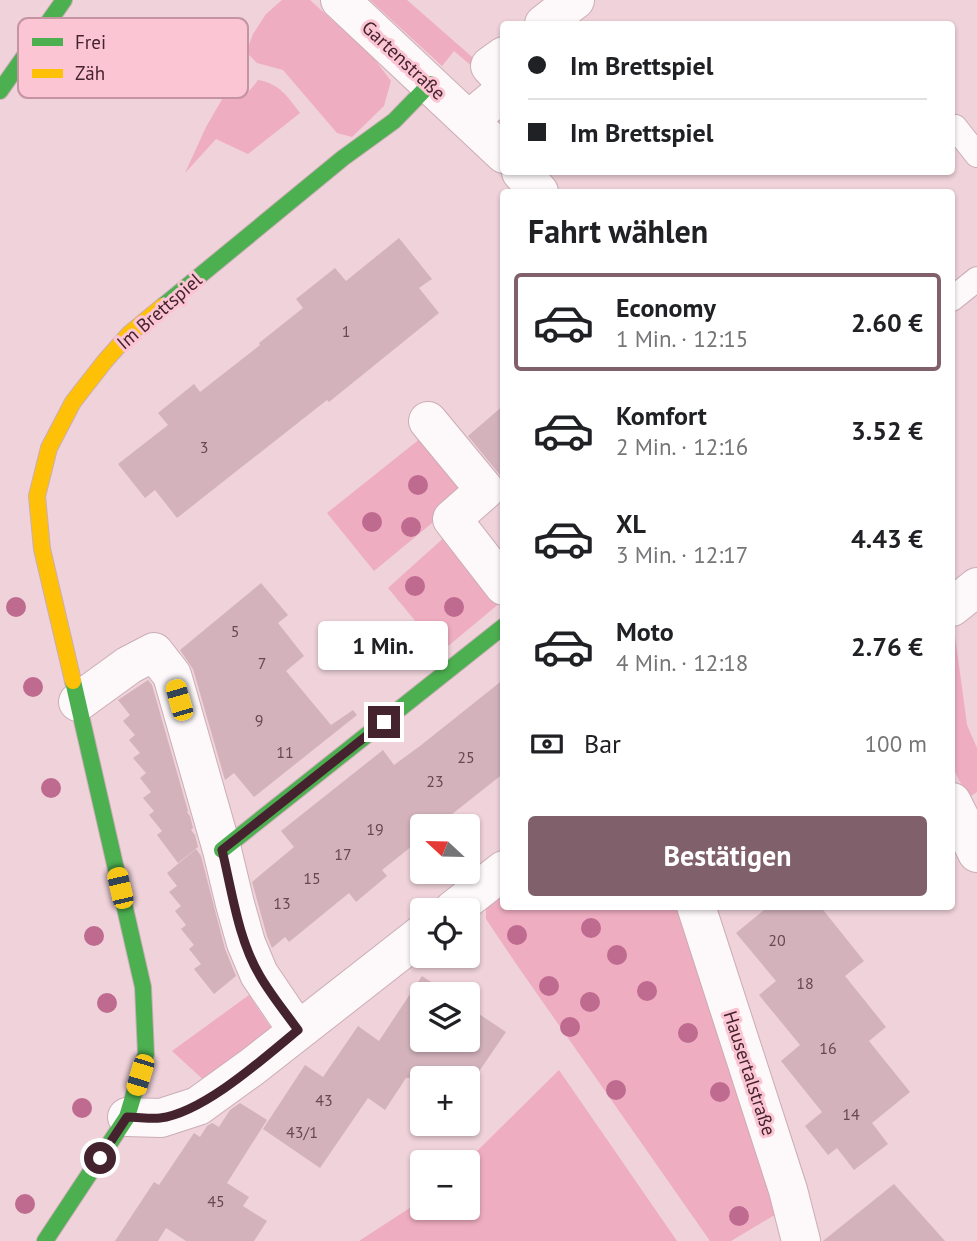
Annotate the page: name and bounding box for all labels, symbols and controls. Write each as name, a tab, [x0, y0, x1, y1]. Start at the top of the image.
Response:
street label: Gartenstraße	[357, 15, 451, 105]
legend	[18, 18, 248, 98]
text: Frei	[75, 30, 106, 54]
text: Im Brettspiel	[570, 49, 713, 82]
text: Zäh	[75, 61, 105, 85]
text: Im Brettspiel	[570, 116, 713, 149]
text: Fahrt wählen	[528, 210, 708, 252]
street label: Im Brettspiel	[112, 267, 207, 354]
icon: car	[532, 291, 595, 354]
text: Economy	[616, 291, 716, 324]
text: 2.60 €	[851, 306, 923, 339]
house number: 1	[342, 321, 350, 341]
text: 1 Min. · 12:15	[616, 324, 748, 353]
icon: car	[532, 399, 595, 462]
text: Komfort	[616, 399, 707, 432]
text: 3.52 €	[851, 414, 923, 447]
text: 2 Min. · 12:16	[616, 432, 748, 461]
house number: 3	[200, 437, 208, 457]
icon: car	[532, 507, 595, 570]
text: XL	[616, 507, 646, 540]
text: 4.43 €	[851, 522, 923, 555]
text: 3 Min. · 12:17	[616, 540, 748, 569]
icon: car	[532, 615, 595, 678]
text: Moto	[616, 615, 674, 648]
callout: 1 Min.	[319, 620, 449, 670]
house number: 5	[231, 621, 239, 641]
text: 2.76 €	[851, 630, 923, 663]
text: 1 Min.	[352, 631, 414, 660]
text: 4 Min. · 12:18	[616, 648, 748, 677]
house number: 7	[258, 653, 266, 673]
car	[164, 677, 195, 723]
route end	[368, 706, 400, 738]
house number: 9	[255, 710, 263, 730]
icon: cash	[528, 725, 566, 763]
text: Bar	[584, 727, 621, 760]
text: 100 m	[865, 729, 927, 758]
house number: 11	[276, 742, 294, 762]
house number: 25	[457, 747, 475, 767]
house number: 23	[426, 771, 444, 791]
north arrow	[410, 814, 480, 884]
map controls	[410, 814, 480, 1220]
button: Bestätigen	[528, 816, 927, 896]
house number: 19	[366, 819, 384, 839]
house number: 17	[334, 844, 352, 864]
car	[106, 865, 135, 911]
house number: 15	[303, 868, 321, 888]
house number: 13	[273, 893, 291, 913]
button: locate	[410, 898, 480, 968]
house number: 20	[768, 930, 786, 950]
house number: 18	[796, 973, 814, 993]
button: layers	[410, 982, 480, 1052]
street label: Hausertalstraße	[719, 1008, 781, 1138]
house number: 16	[819, 1038, 837, 1058]
car	[124, 1052, 157, 1098]
button: +	[410, 1066, 480, 1136]
house number: 43	[315, 1090, 333, 1110]
house number: 14	[842, 1104, 860, 1124]
house number: 43/1	[286, 1122, 318, 1142]
route start	[84, 1142, 116, 1174]
button: −	[410, 1150, 480, 1220]
house number: 45	[207, 1191, 225, 1211]

